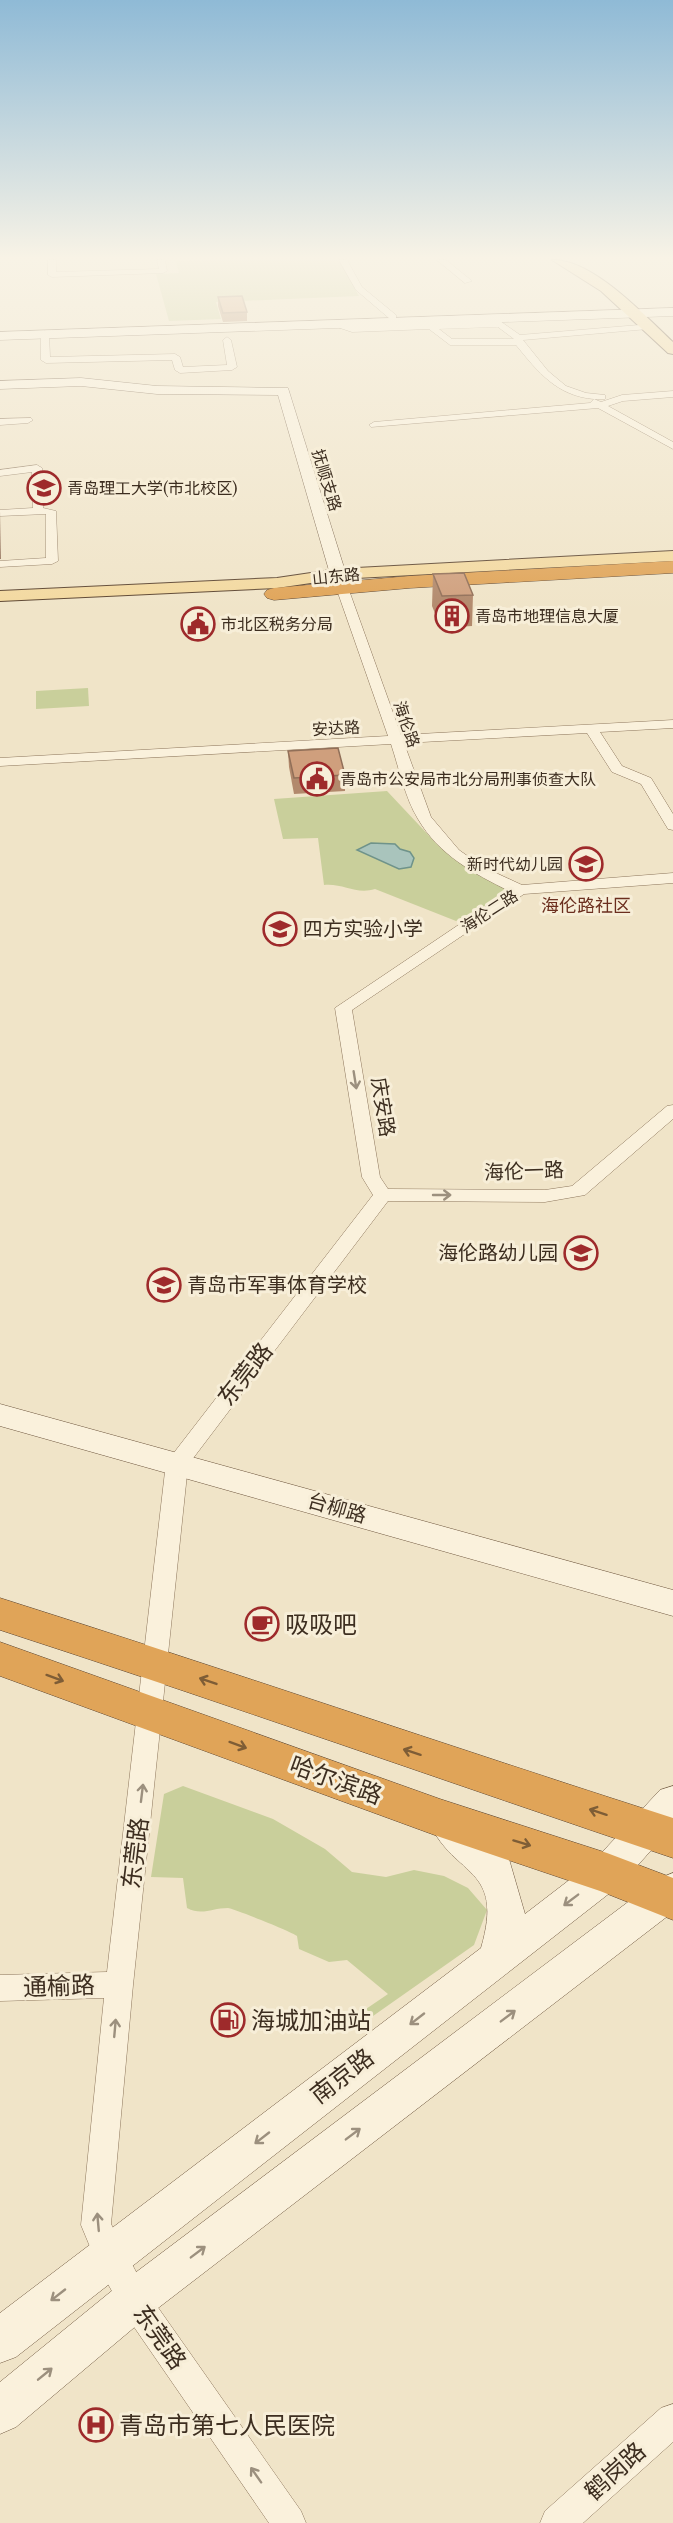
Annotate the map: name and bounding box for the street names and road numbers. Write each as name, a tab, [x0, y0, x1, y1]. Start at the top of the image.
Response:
street label: 抚顺支路	[308, 446, 346, 514]
street label: 山东路	[311, 564, 361, 588]
street label: 海伦路	[390, 698, 424, 750]
street label: 安达路	[312, 717, 360, 739]
street label: 海伦二路	[457, 885, 521, 937]
street label: 庆安路	[366, 1075, 400, 1139]
street label: 海伦一路	[484, 1158, 564, 1184]
street label: 东莞路	[211, 1337, 279, 1411]
street label: 台柳路	[305, 1488, 369, 1528]
street label: 哈尔滨路	[286, 1750, 386, 1810]
street label: 东莞路	[116, 1816, 154, 1890]
street label: 通榆路	[23, 1970, 95, 2002]
street label: 南京路	[305, 2042, 379, 2110]
street label: 东莞路	[127, 2299, 193, 2375]
street label: 鹤岗路	[579, 2436, 651, 2506]

